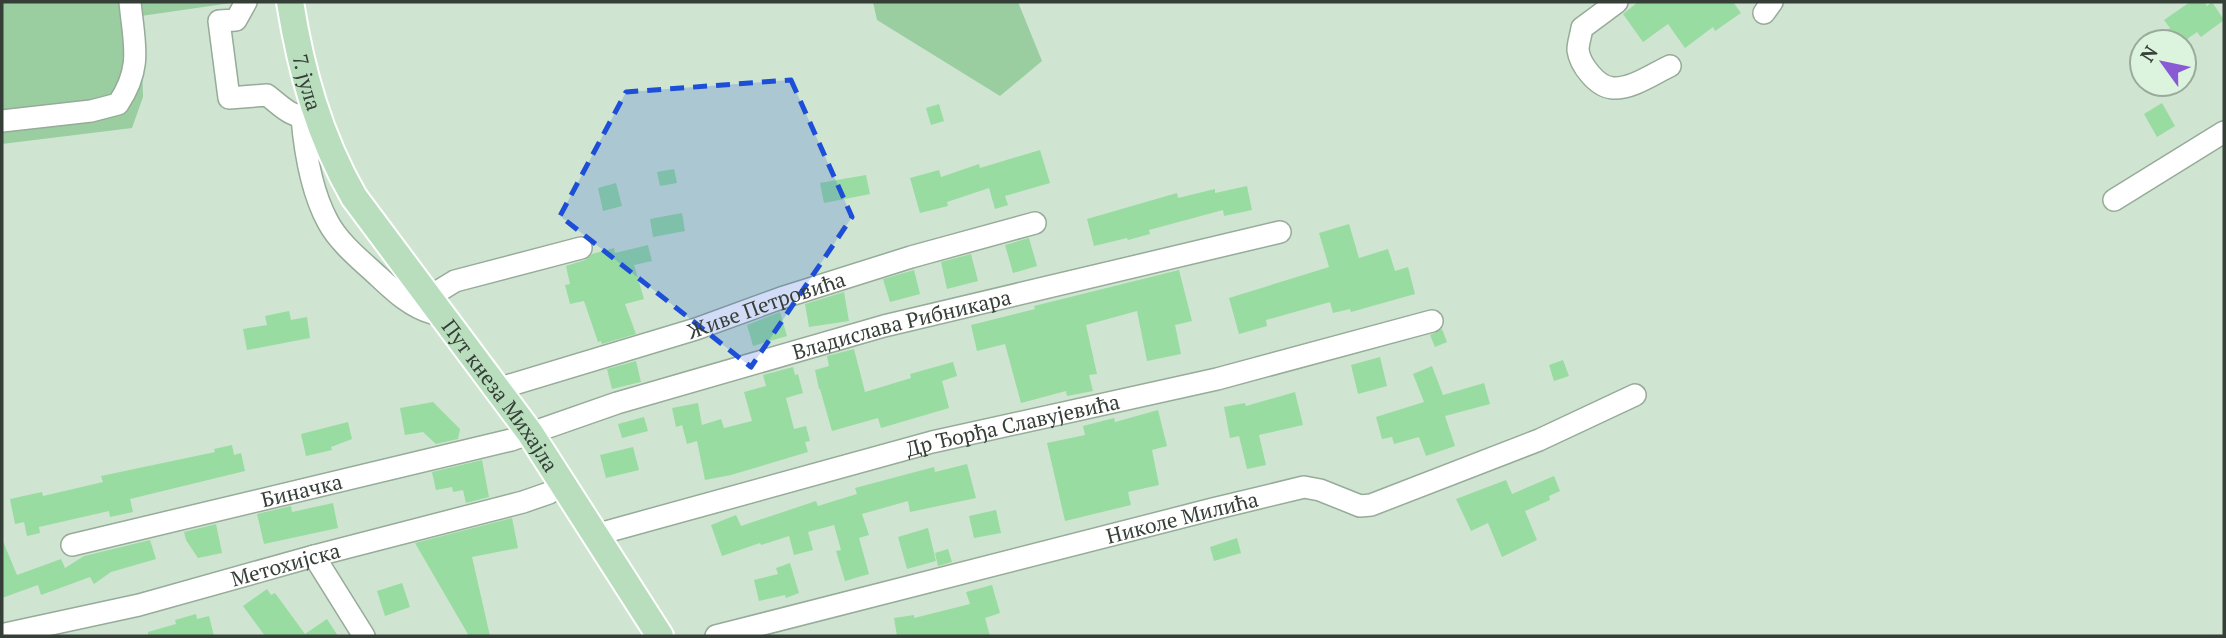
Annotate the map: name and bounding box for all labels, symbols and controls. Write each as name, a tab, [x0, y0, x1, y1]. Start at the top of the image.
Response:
north arrow	[2128, 28, 2198, 98]
text: N	[2134, 40, 2163, 66]
street label: 7. јула	[286, 51, 329, 114]
street label: Живе Петровића	[683, 264, 849, 345]
street label: Владислава Рибникара	[789, 282, 1014, 366]
street label: Пут кнеза Михајла	[436, 313, 565, 477]
street label: Др Ђорђа Славујевића	[902, 387, 1123, 463]
street label: Биначка	[258, 467, 345, 513]
street label: Николе Милића	[1103, 485, 1261, 550]
street label: Метохијска	[227, 536, 343, 593]

